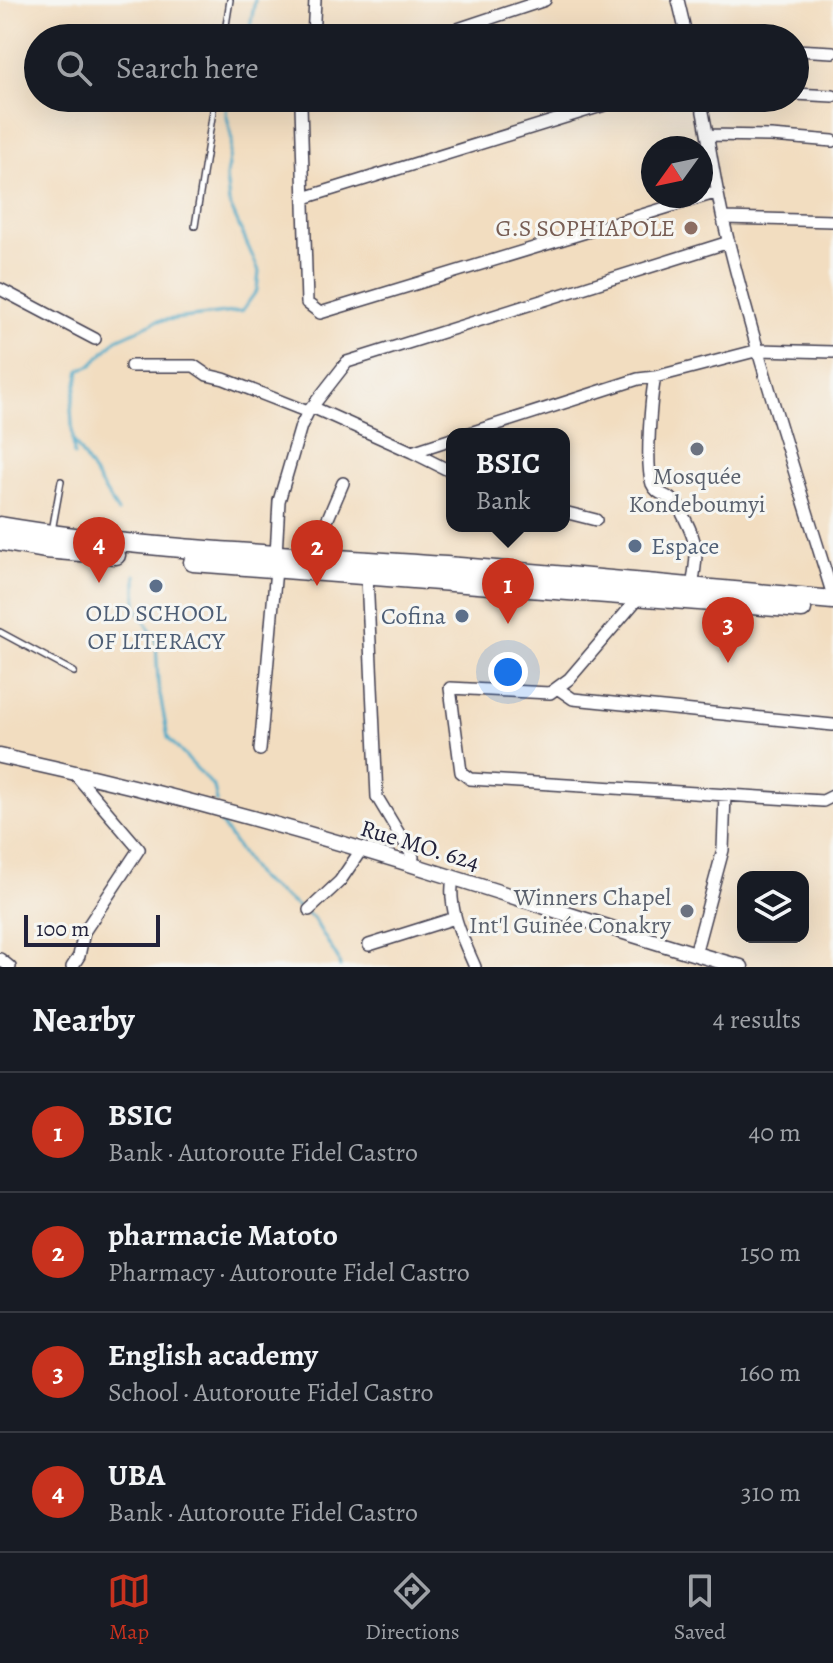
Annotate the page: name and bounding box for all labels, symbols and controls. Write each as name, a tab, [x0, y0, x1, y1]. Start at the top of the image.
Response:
search box	[24, 24, 809, 112]
icon: search	[52, 46, 96, 90]
text: Search here	[116, 48, 259, 88]
north arrow	[641, 136, 713, 208]
place label: G.S SOPHIAPOLE	[495, 212, 675, 244]
marker: G.S SOPHIAPOLE	[682, 219, 700, 237]
popup	[446, 428, 570, 532]
marker: Mosquée Kondeboumyi	[688, 440, 706, 458]
text: BSIC	[476, 443, 540, 483]
place label: Mosquée Kondeboumyi	[628, 460, 766, 520]
text: Bank	[476, 483, 531, 518]
pin: 4	[73, 517, 125, 583]
pin: 2	[291, 520, 343, 586]
place label: Espace	[651, 530, 719, 562]
marker: Espace	[626, 537, 644, 555]
pin: 1	[482, 558, 534, 624]
marker: OLD SCHOOL OF LITERACY	[147, 577, 165, 595]
place label: OLD SCHOOL OF LITERACY	[85, 597, 227, 657]
pin: 3	[702, 597, 754, 663]
place label: Cofina	[381, 600, 447, 632]
marker: Cofina	[453, 607, 471, 625]
your location	[488, 652, 528, 692]
street label: Rue MO. 624	[357, 812, 484, 878]
map controls	[737, 871, 809, 943]
button: layers	[737, 871, 809, 943]
place label: Winners Chapel Int'l Guinée Conakry	[469, 881, 671, 941]
marker: Winners Chapel Int'l Guinée Conakry	[678, 902, 696, 920]
scale bar	[24, 911, 160, 947]
text: 100 m	[36, 914, 90, 944]
text: Nearby	[32, 996, 135, 1043]
text: 4 results	[713, 1002, 801, 1037]
text: BSIC	[108, 1095, 172, 1135]
text: 1	[53, 1115, 63, 1150]
text: 40 m	[749, 1115, 801, 1150]
text: Bank · Autoroute Fidel Castro	[108, 1135, 418, 1170]
text: pharmacie Matoto	[108, 1215, 338, 1255]
text: 2	[52, 1235, 64, 1270]
text: 150 m	[740, 1235, 801, 1270]
text: Pharmacy · Autoroute Fidel Castro	[108, 1255, 470, 1290]
text: English academy	[108, 1335, 318, 1375]
text: 3	[52, 1355, 64, 1390]
text: 160 m	[739, 1355, 801, 1390]
text: School · Autoroute Fidel Castro	[108, 1375, 434, 1410]
text: UBA	[108, 1455, 165, 1495]
text: 4	[52, 1475, 64, 1510]
text: 310 m	[741, 1475, 801, 1510]
text: Bank · Autoroute Fidel Castro	[108, 1495, 418, 1530]
tab: Map	[107, 1569, 151, 1647]
tab: Directions	[365, 1569, 460, 1647]
tab: Saved	[674, 1569, 726, 1647]

